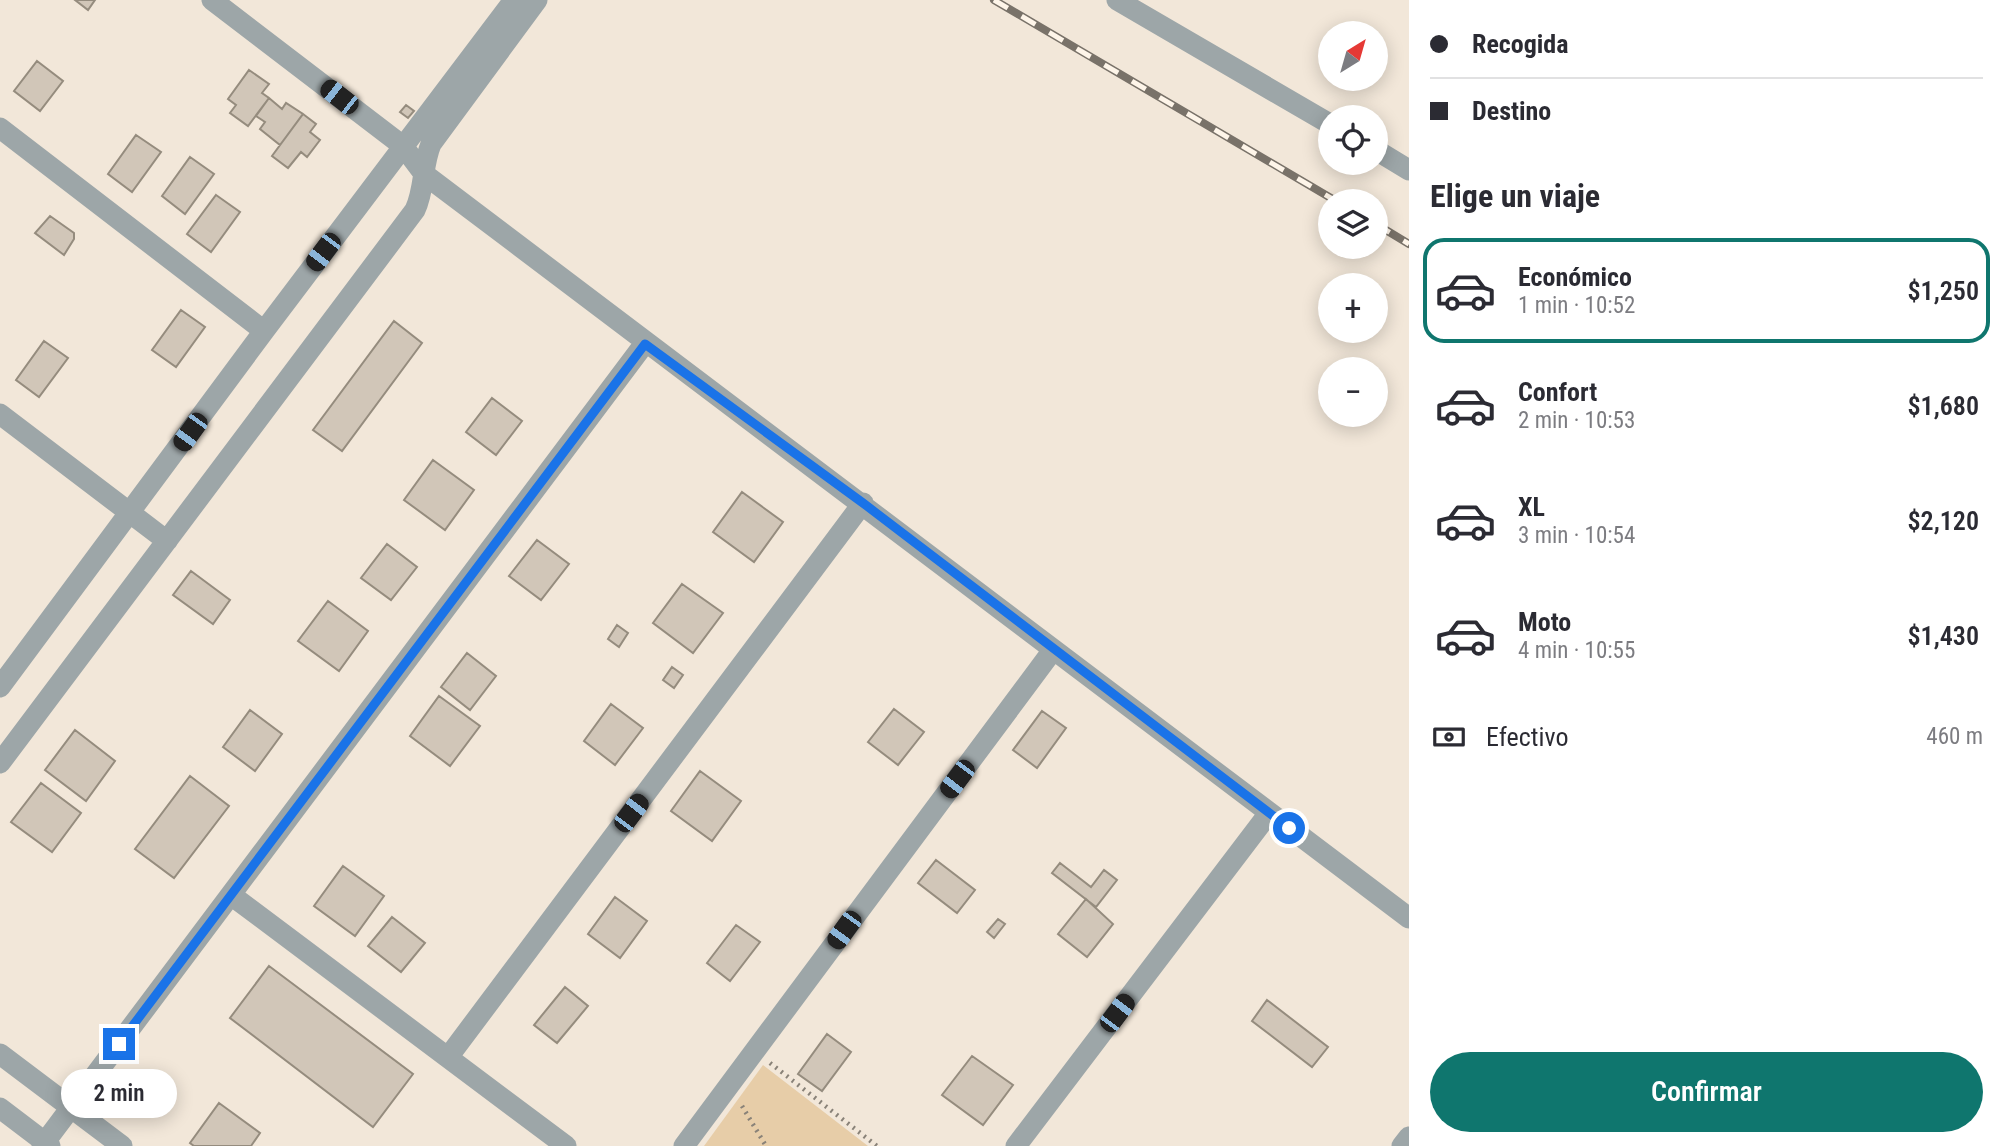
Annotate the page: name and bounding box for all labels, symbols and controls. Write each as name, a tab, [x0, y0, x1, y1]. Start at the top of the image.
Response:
north arrow	[1318, 21, 1388, 91]
map controls	[1318, 21, 1388, 427]
text: Recogida	[1472, 29, 1569, 59]
car	[316, 76, 363, 118]
text: Destino	[1472, 96, 1551, 126]
button: locate	[1318, 105, 1388, 175]
text: Elige un viaje	[1430, 177, 1600, 215]
button: layers	[1318, 189, 1388, 259]
car	[302, 229, 345, 275]
icon: car	[1434, 259, 1497, 322]
text: Económico	[1518, 262, 1632, 292]
button: +	[1318, 273, 1388, 343]
text: $1,250	[1908, 276, 1979, 306]
text: 1 min · 10:52	[1518, 292, 1635, 319]
button: −	[1318, 357, 1388, 427]
icon: car	[1434, 374, 1497, 437]
text: Confort	[1518, 377, 1597, 407]
text: $1,680	[1908, 391, 1979, 421]
text: 2 min · 10:53	[1518, 407, 1635, 434]
car	[170, 409, 211, 455]
icon: car	[1434, 489, 1497, 552]
text: XL	[1518, 492, 1545, 522]
text: $2,120	[1908, 506, 1979, 536]
text: 3 min · 10:54	[1518, 522, 1635, 549]
icon: car	[1434, 604, 1497, 667]
text: Moto	[1518, 607, 1571, 637]
text: $1,430	[1908, 621, 1979, 651]
text: 4 min · 10:55	[1518, 637, 1635, 664]
icon: cash	[1430, 718, 1468, 756]
text: Efectivo	[1486, 722, 1568, 752]
text: 460 m	[1926, 723, 1983, 750]
car	[936, 756, 979, 802]
car	[610, 790, 653, 836]
route start	[1273, 812, 1305, 844]
car	[824, 907, 865, 953]
car	[1096, 990, 1139, 1036]
route end	[103, 1028, 135, 1060]
button: Confirmar	[1430, 1052, 1983, 1132]
callout: 2 min	[61, 1068, 177, 1118]
text: 2 min	[94, 1080, 144, 1107]

